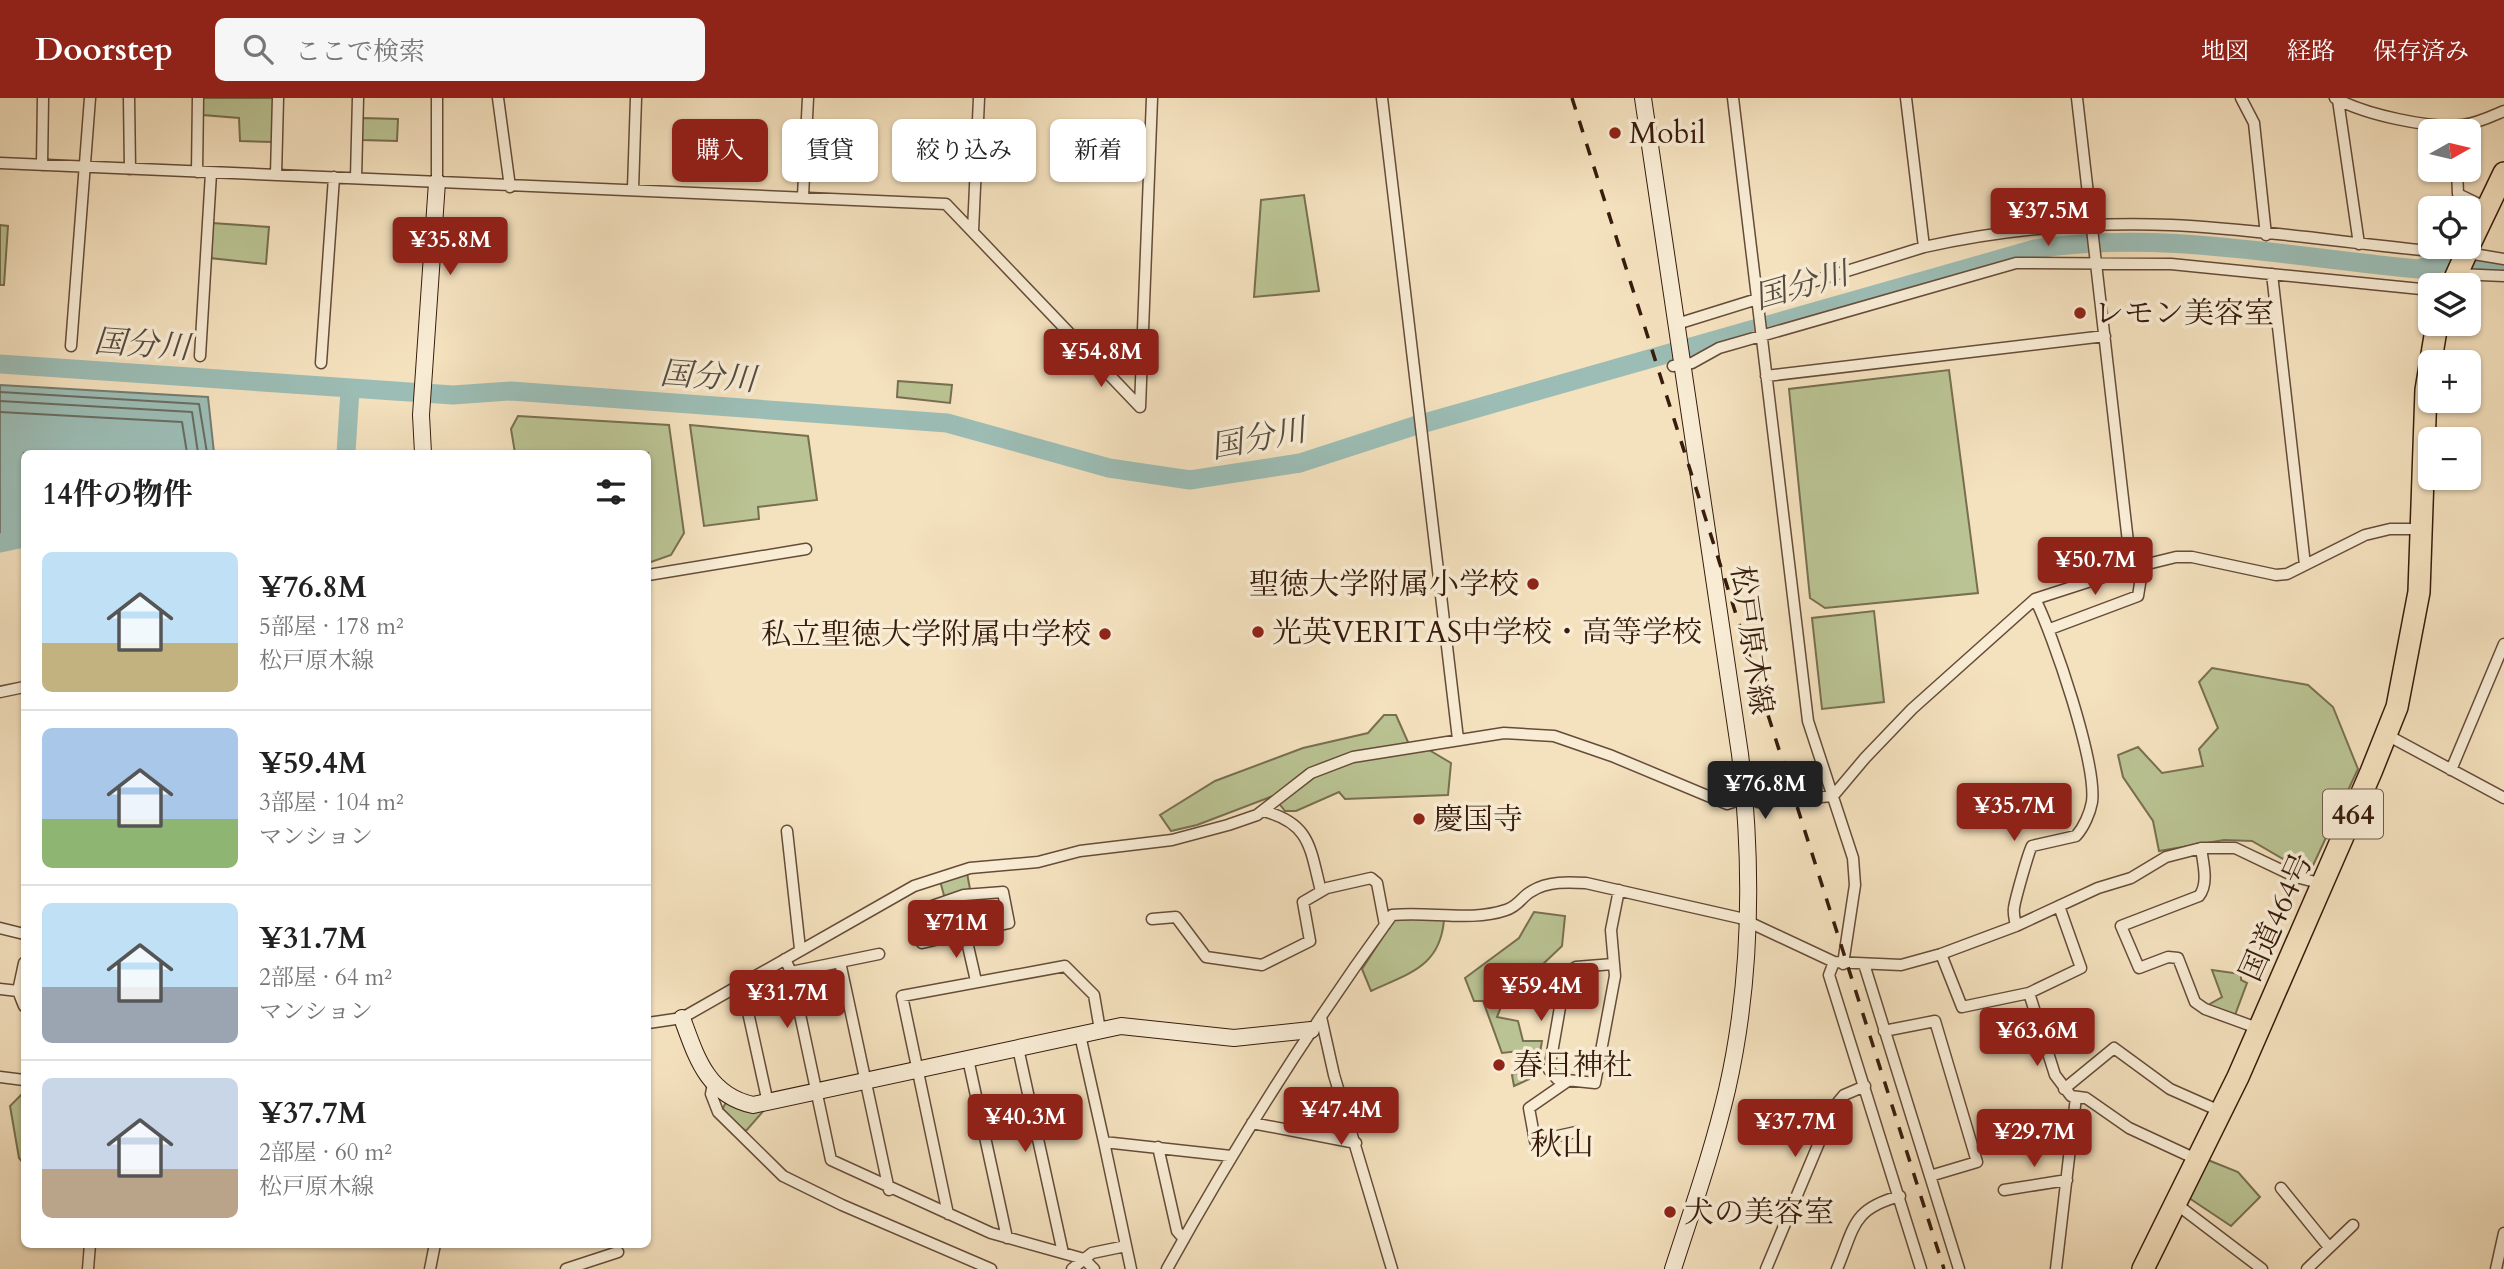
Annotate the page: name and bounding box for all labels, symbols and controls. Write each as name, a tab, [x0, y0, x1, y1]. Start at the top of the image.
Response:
search box	[215, 18, 705, 81]
text: Doorstep	[35, 27, 173, 72]
icon: search	[239, 30, 277, 68]
text: ここで検索	[295, 34, 425, 69]
text: 地図	[2201, 35, 2249, 68]
text: 経路	[2287, 35, 2335, 68]
text: 保存済み	[2373, 35, 2469, 68]
place label: Mobil	[1629, 113, 1706, 154]
chip: 購入	[672, 119, 768, 182]
chip: 賃貸	[782, 119, 878, 182]
chip: 絞り込み	[892, 119, 1036, 182]
chip: 新着	[1050, 119, 1146, 182]
north arrow	[2418, 119, 2482, 182]
map controls	[2418, 119, 2481, 490]
marker: Mobil	[1607, 125, 1623, 141]
pin: ¥37.5M	[1991, 188, 2105, 248]
text: ¥37.5M	[2007, 195, 2089, 226]
button: locate	[2418, 196, 2481, 259]
pin: ¥35.8M	[393, 218, 507, 277]
text: ¥35.8M	[409, 224, 491, 255]
water label: 国分川	[1749, 251, 1856, 320]
button: layers	[2418, 273, 2481, 336]
place label: レモン美容室	[2094, 293, 2274, 334]
marker: レモン美容室	[2072, 305, 2088, 321]
water label: 国分川	[93, 320, 194, 371]
pin: ¥54.8M	[1044, 330, 1158, 389]
text: ¥54.8M	[1060, 336, 1142, 367]
button: +	[2418, 350, 2481, 413]
water label: 国分川	[659, 352, 760, 403]
water label: 国分川	[1207, 408, 1312, 470]
button: −	[2418, 427, 2481, 490]
icon: filters	[592, 473, 630, 511]
text: 14件の物件	[42, 474, 193, 515]
pin: ¥50.7M	[2038, 538, 2152, 597]
text: ¥50.7M	[2054, 544, 2136, 575]
street label: 松戸原木線	[1721, 563, 1782, 717]
place label: 聖徳大学附属小学校	[1249, 564, 1519, 605]
text: ¥76.8M	[259, 567, 367, 608]
marker: 聖徳大学附属小学校	[1525, 576, 1541, 592]
icon: home	[98, 580, 182, 664]
text: 5部屋 · 178 m²	[259, 611, 404, 642]
place label: 光英VERITAS中学校・高等学校	[1272, 612, 1702, 653]
place label: 私立聖徳大学附属中学校	[761, 614, 1091, 655]
marker: 光英VERITAS中学校・高等学校	[1250, 624, 1266, 640]
marker: 私立聖徳大学附属中学校	[1097, 626, 1113, 642]
text: 松戸原木線	[259, 645, 374, 676]
text: ¥59.4M	[259, 743, 367, 784]
icon: home	[98, 756, 182, 840]
pin: ¥76.8M	[1708, 762, 1822, 821]
text: ¥76.8M	[1724, 768, 1806, 799]
pin: ¥35.7M	[1957, 784, 2071, 843]
text: 3部屋 · 104 m²	[259, 787, 404, 818]
text: ¥35.7M	[1973, 790, 2055, 821]
road number: 464	[2323, 790, 2383, 838]
place label: 慶国寺	[1433, 799, 1523, 840]
marker: 慶国寺	[1411, 811, 1427, 827]
text: マンション	[259, 821, 373, 852]
street label: 国道464号	[2230, 847, 2323, 988]
pin: ¥71M	[915, 900, 997, 960]
text: ¥71M	[924, 907, 988, 938]
text: ¥31.7M	[259, 918, 367, 959]
icon: home	[98, 931, 182, 1015]
text: 2部屋 · 64 m²	[259, 962, 392, 993]
pin: ¥59.4M	[1484, 964, 1598, 1023]
pin: ¥31.7M	[730, 970, 844, 1030]
text: ¥59.4M	[1500, 970, 1582, 1001]
text: ¥31.7M	[746, 977, 828, 1008]
text: マンション	[259, 996, 373, 1027]
pin: ¥63.6M	[1980, 1009, 2094, 1068]
text: ¥63.6M	[1996, 1015, 2078, 1046]
place label: 春日神社	[1513, 1045, 1633, 1086]
marker: 春日神社	[1491, 1057, 1507, 1073]
pin: ¥47.4M	[1284, 1088, 1398, 1147]
text: ¥37.7M	[259, 1093, 367, 1134]
pin: ¥40.3M	[968, 1094, 1082, 1154]
text: ¥47.4M	[1300, 1094, 1382, 1125]
pin: ¥37.7M	[1738, 1100, 1852, 1159]
text: ¥40.3M	[984, 1101, 1066, 1132]
icon: home	[98, 1106, 182, 1190]
text: ¥37.7M	[1754, 1106, 1836, 1137]
pin: ¥29.7M	[1977, 1110, 2091, 1169]
text: ¥29.7M	[1993, 1116, 2075, 1147]
district label: 秋山	[1530, 1123, 1594, 1167]
text: 2部屋 · 60 m²	[259, 1137, 392, 1168]
text: 松戸原木線	[259, 1171, 374, 1202]
place label: 犬の美容室	[1684, 1192, 1834, 1233]
marker: 犬の美容室	[1662, 1204, 1678, 1220]

